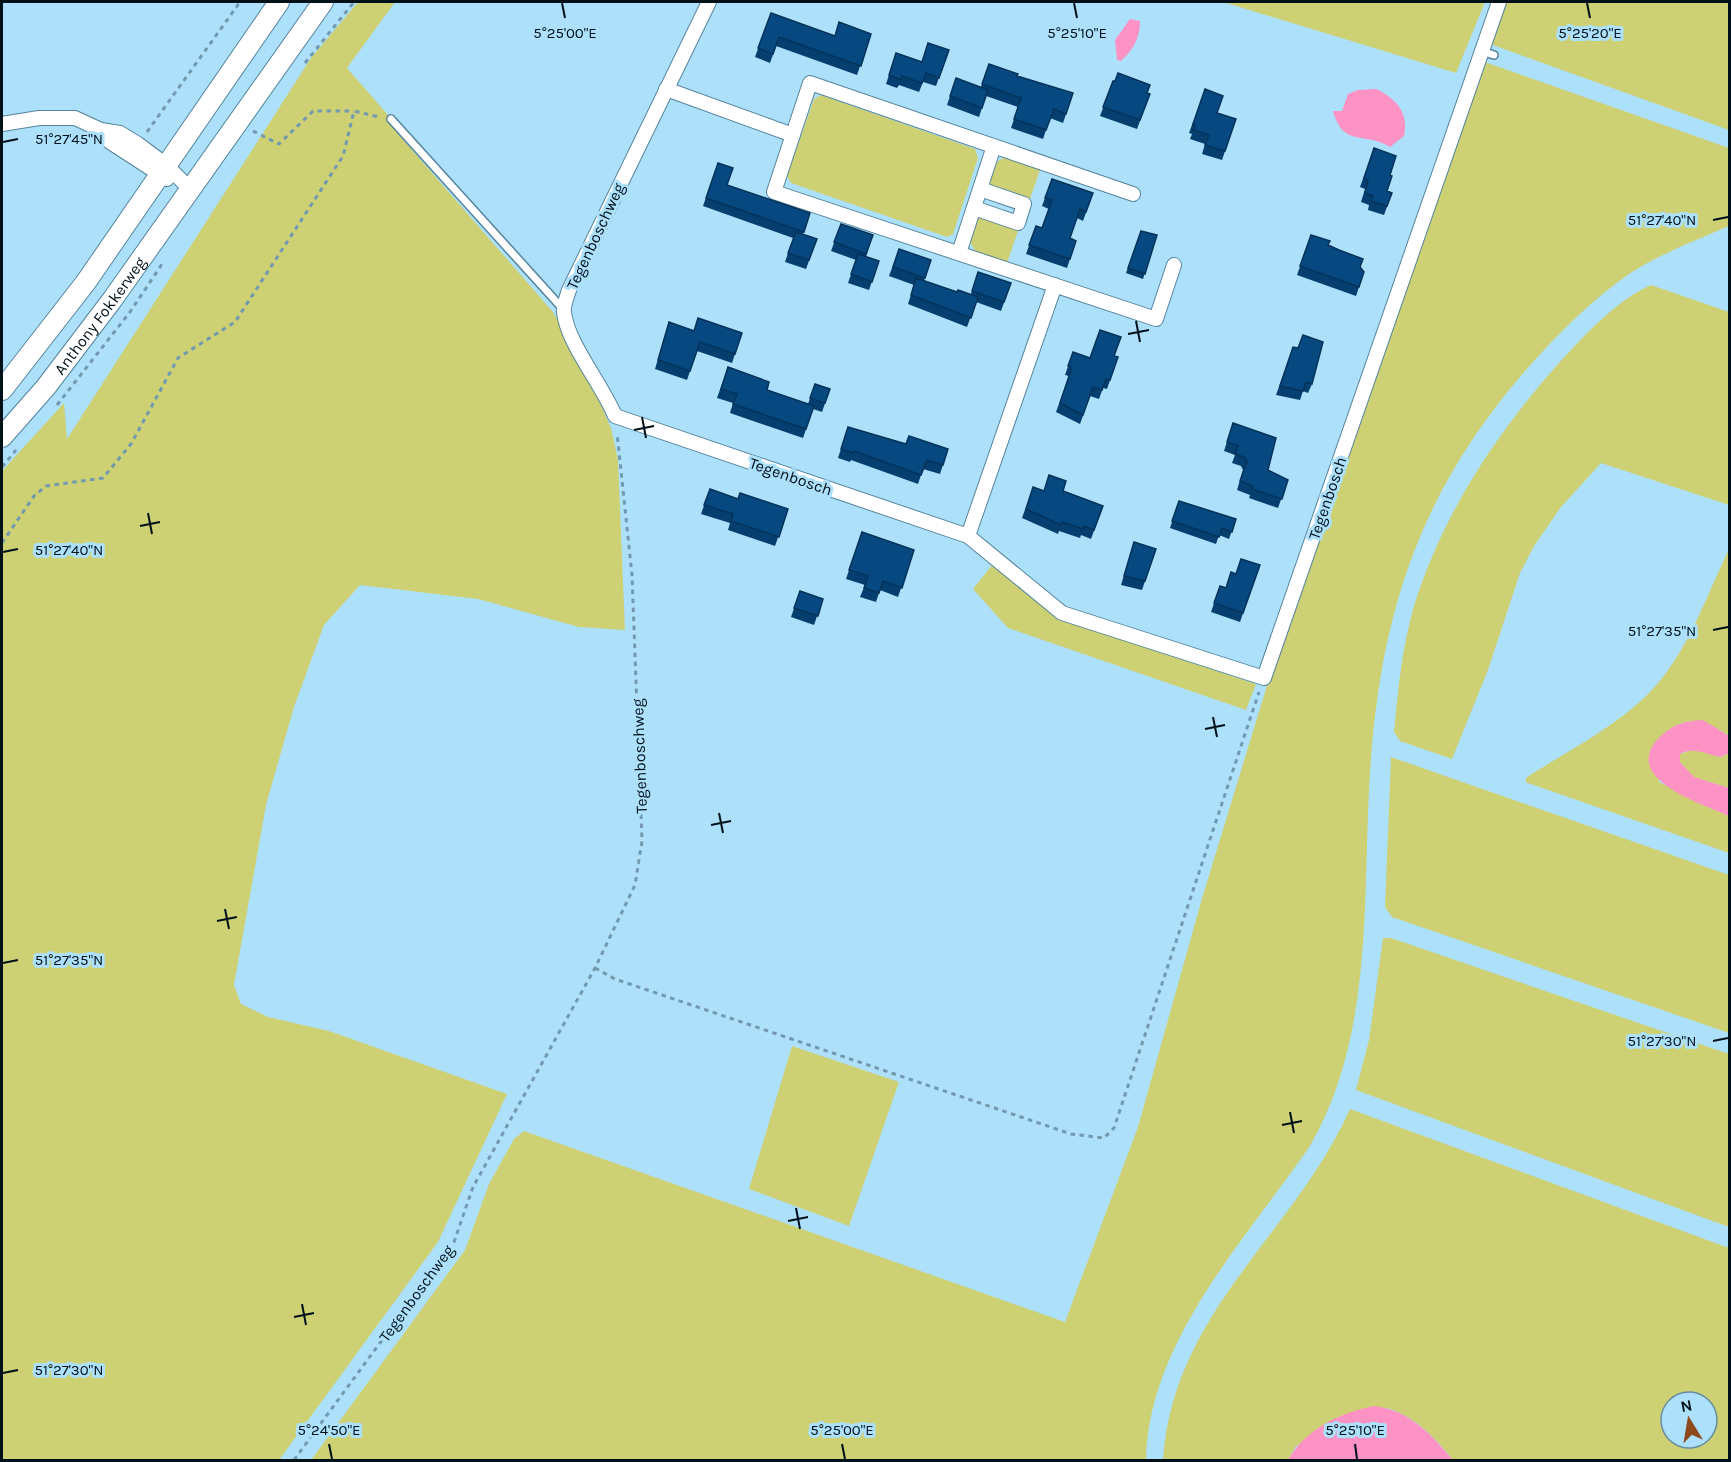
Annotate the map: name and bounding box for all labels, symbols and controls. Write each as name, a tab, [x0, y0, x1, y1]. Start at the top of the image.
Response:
text: 5°25'00"E	[533, 24, 597, 42]
text: 5°25'10"E	[1047, 24, 1107, 42]
text: 5°25'20"E	[1558, 24, 1622, 42]
text: 51°27'45"N	[35, 130, 103, 148]
street label: Tegenboschweg	[562, 180, 628, 292]
text: 51°27'40"N	[1628, 211, 1696, 229]
street label: Anthony Fokkerweg	[50, 253, 150, 378]
street label: Tegenbosch	[747, 453, 835, 500]
street label: Tegenbosch	[1304, 454, 1351, 542]
text: 51°27'40"N	[35, 541, 103, 559]
text: 51°27'35"N	[1628, 622, 1696, 640]
street label: Tegenboschweg	[628, 698, 651, 814]
text: 51°27'35"N	[35, 951, 103, 969]
text: 51°27'30"N	[1628, 1032, 1696, 1050]
street label: Tegenboschweg	[375, 1241, 458, 1346]
text: 51°27'30"N	[35, 1361, 103, 1379]
north arrow	[1659, 1390, 1719, 1450]
text: N	[1679, 1395, 1694, 1416]
text: 5°24'50"E	[297, 1421, 361, 1439]
text: 5°25'00"E	[810, 1421, 874, 1439]
text: 5°25'10"E	[1325, 1421, 1385, 1439]

